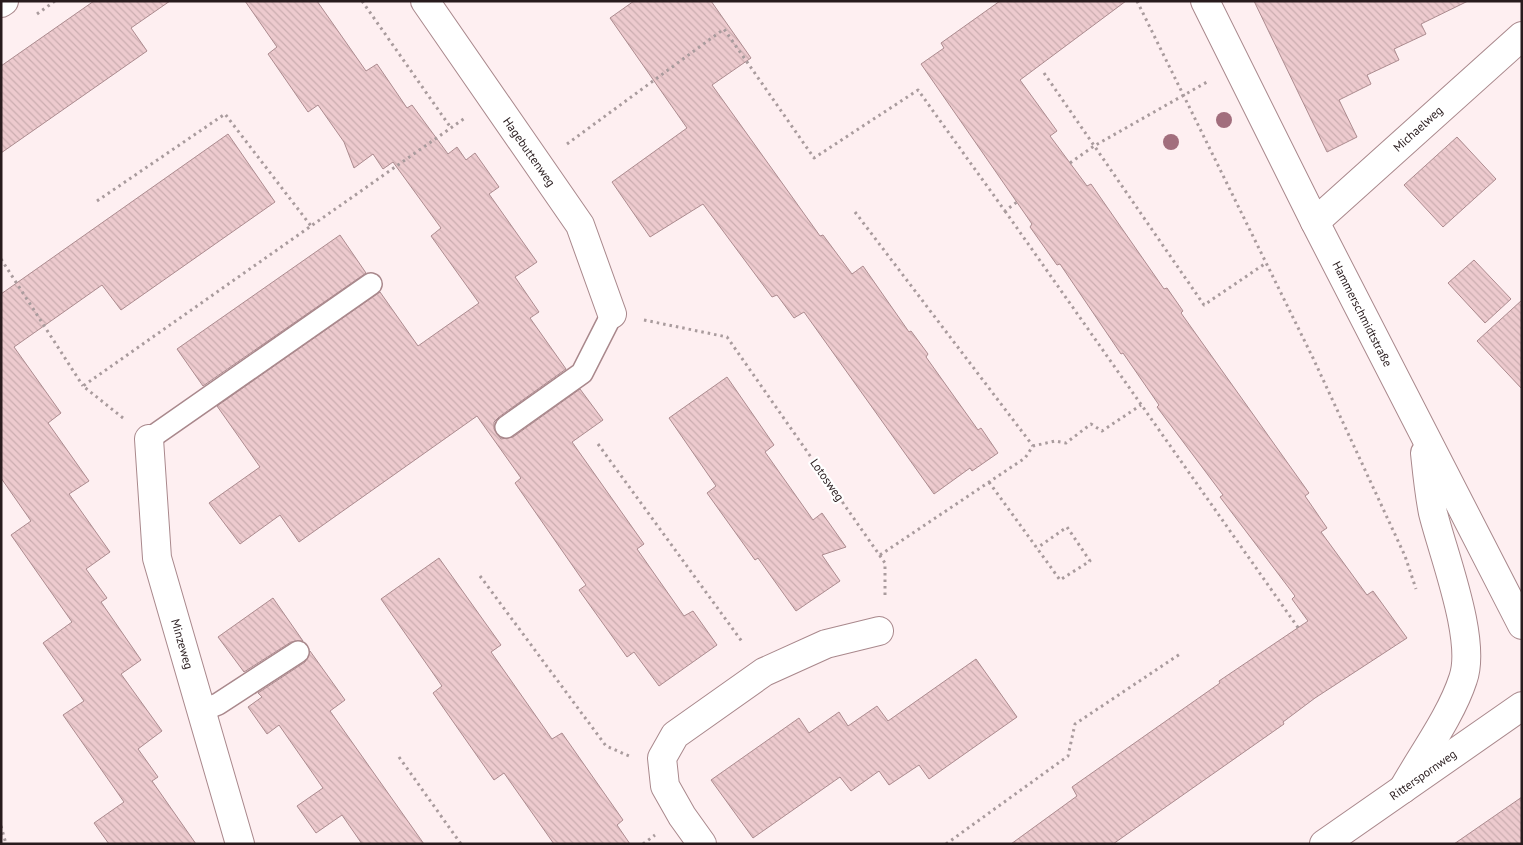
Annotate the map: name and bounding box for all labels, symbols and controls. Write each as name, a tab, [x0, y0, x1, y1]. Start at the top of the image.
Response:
street label: Michaelweg	[1390, 103, 1445, 155]
street label: Hagebuttenweg	[500, 114, 559, 189]
street label: Hammerschmidtstraße	[1329, 258, 1396, 369]
street label: Lotosweg	[807, 456, 847, 504]
street label: Minzeweg	[168, 617, 197, 671]
street label: Ritterspornweg	[1386, 746, 1459, 803]

